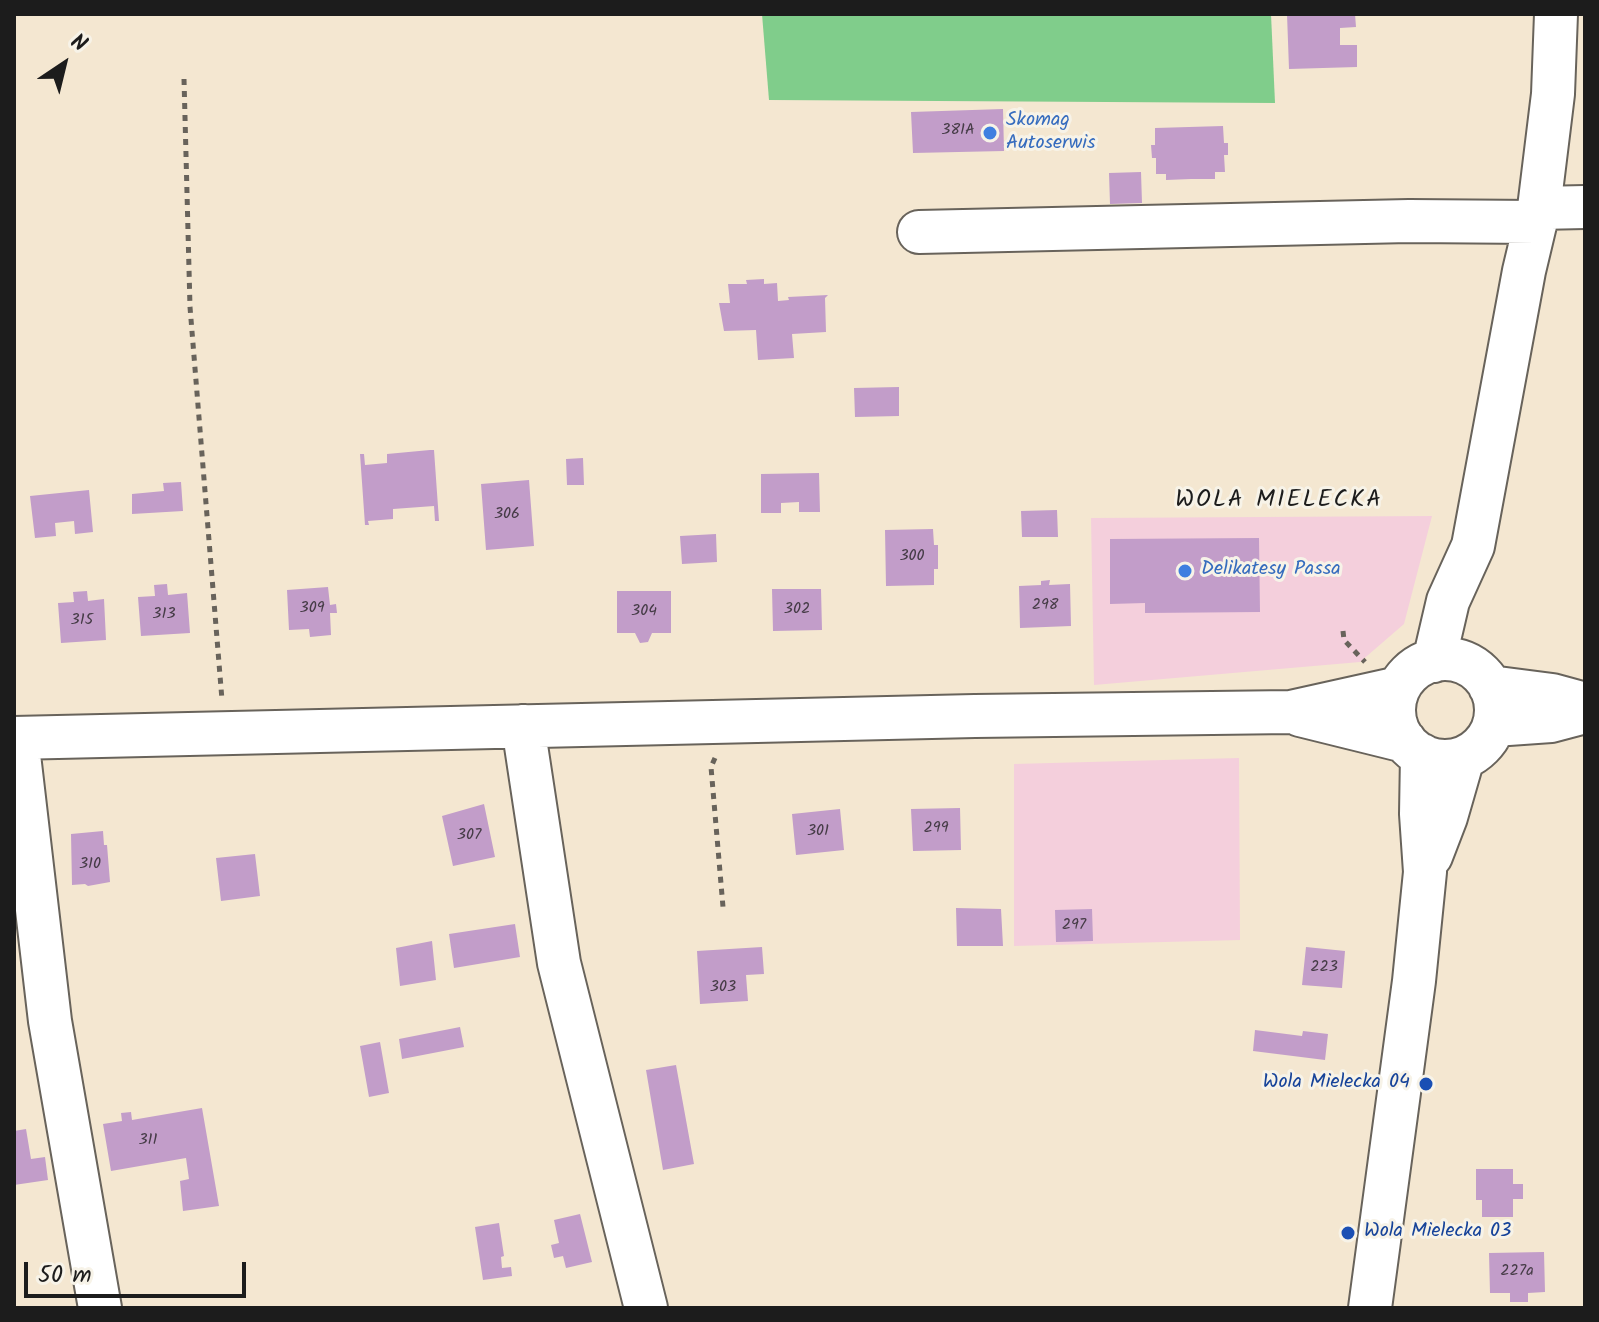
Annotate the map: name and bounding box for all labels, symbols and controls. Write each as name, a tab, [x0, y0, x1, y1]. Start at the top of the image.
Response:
north arrow	[24, 24, 104, 104]
text: N	[62, 26, 94, 62]
place label: Skomag Autoserwis	[1006, 110, 1095, 157]
house number: 381A	[941, 121, 975, 141]
marker: Skomag Autoserwis	[981, 124, 999, 142]
district label: WOLA MIELECKA	[1175, 488, 1383, 516]
house number: 306	[494, 505, 520, 525]
house number: 300	[899, 547, 925, 567]
place label: Delikatesy Passa	[1201, 559, 1341, 583]
marker: Delikatesy Passa	[1176, 562, 1194, 580]
house number: 298	[1032, 596, 1058, 616]
house number: 309	[300, 599, 324, 619]
house number: 302	[784, 600, 810, 620]
house number: 304	[631, 602, 657, 622]
house number: 313	[152, 605, 176, 625]
house number: 315	[71, 611, 93, 631]
house number: 299	[924, 819, 948, 839]
house number: 301	[807, 822, 829, 842]
house number: 307	[457, 826, 481, 846]
house number: 310	[79, 855, 101, 875]
house number: 297	[1062, 916, 1086, 936]
house number: 223	[1310, 958, 1338, 978]
house number: 303	[710, 978, 736, 998]
place label: Wola Mielecka 04	[1263, 1072, 1410, 1096]
marker: Wola Mielecka 04	[1417, 1075, 1435, 1093]
house number: 311	[138, 1131, 158, 1151]
place label: Wola Mielecka 03	[1364, 1221, 1512, 1245]
marker: Wola Mielecka 03	[1339, 1224, 1357, 1242]
scale bar	[28, 1246, 250, 1296]
text: 50 m	[38, 1256, 92, 1295]
house number: 227a	[1500, 1262, 1534, 1282]

